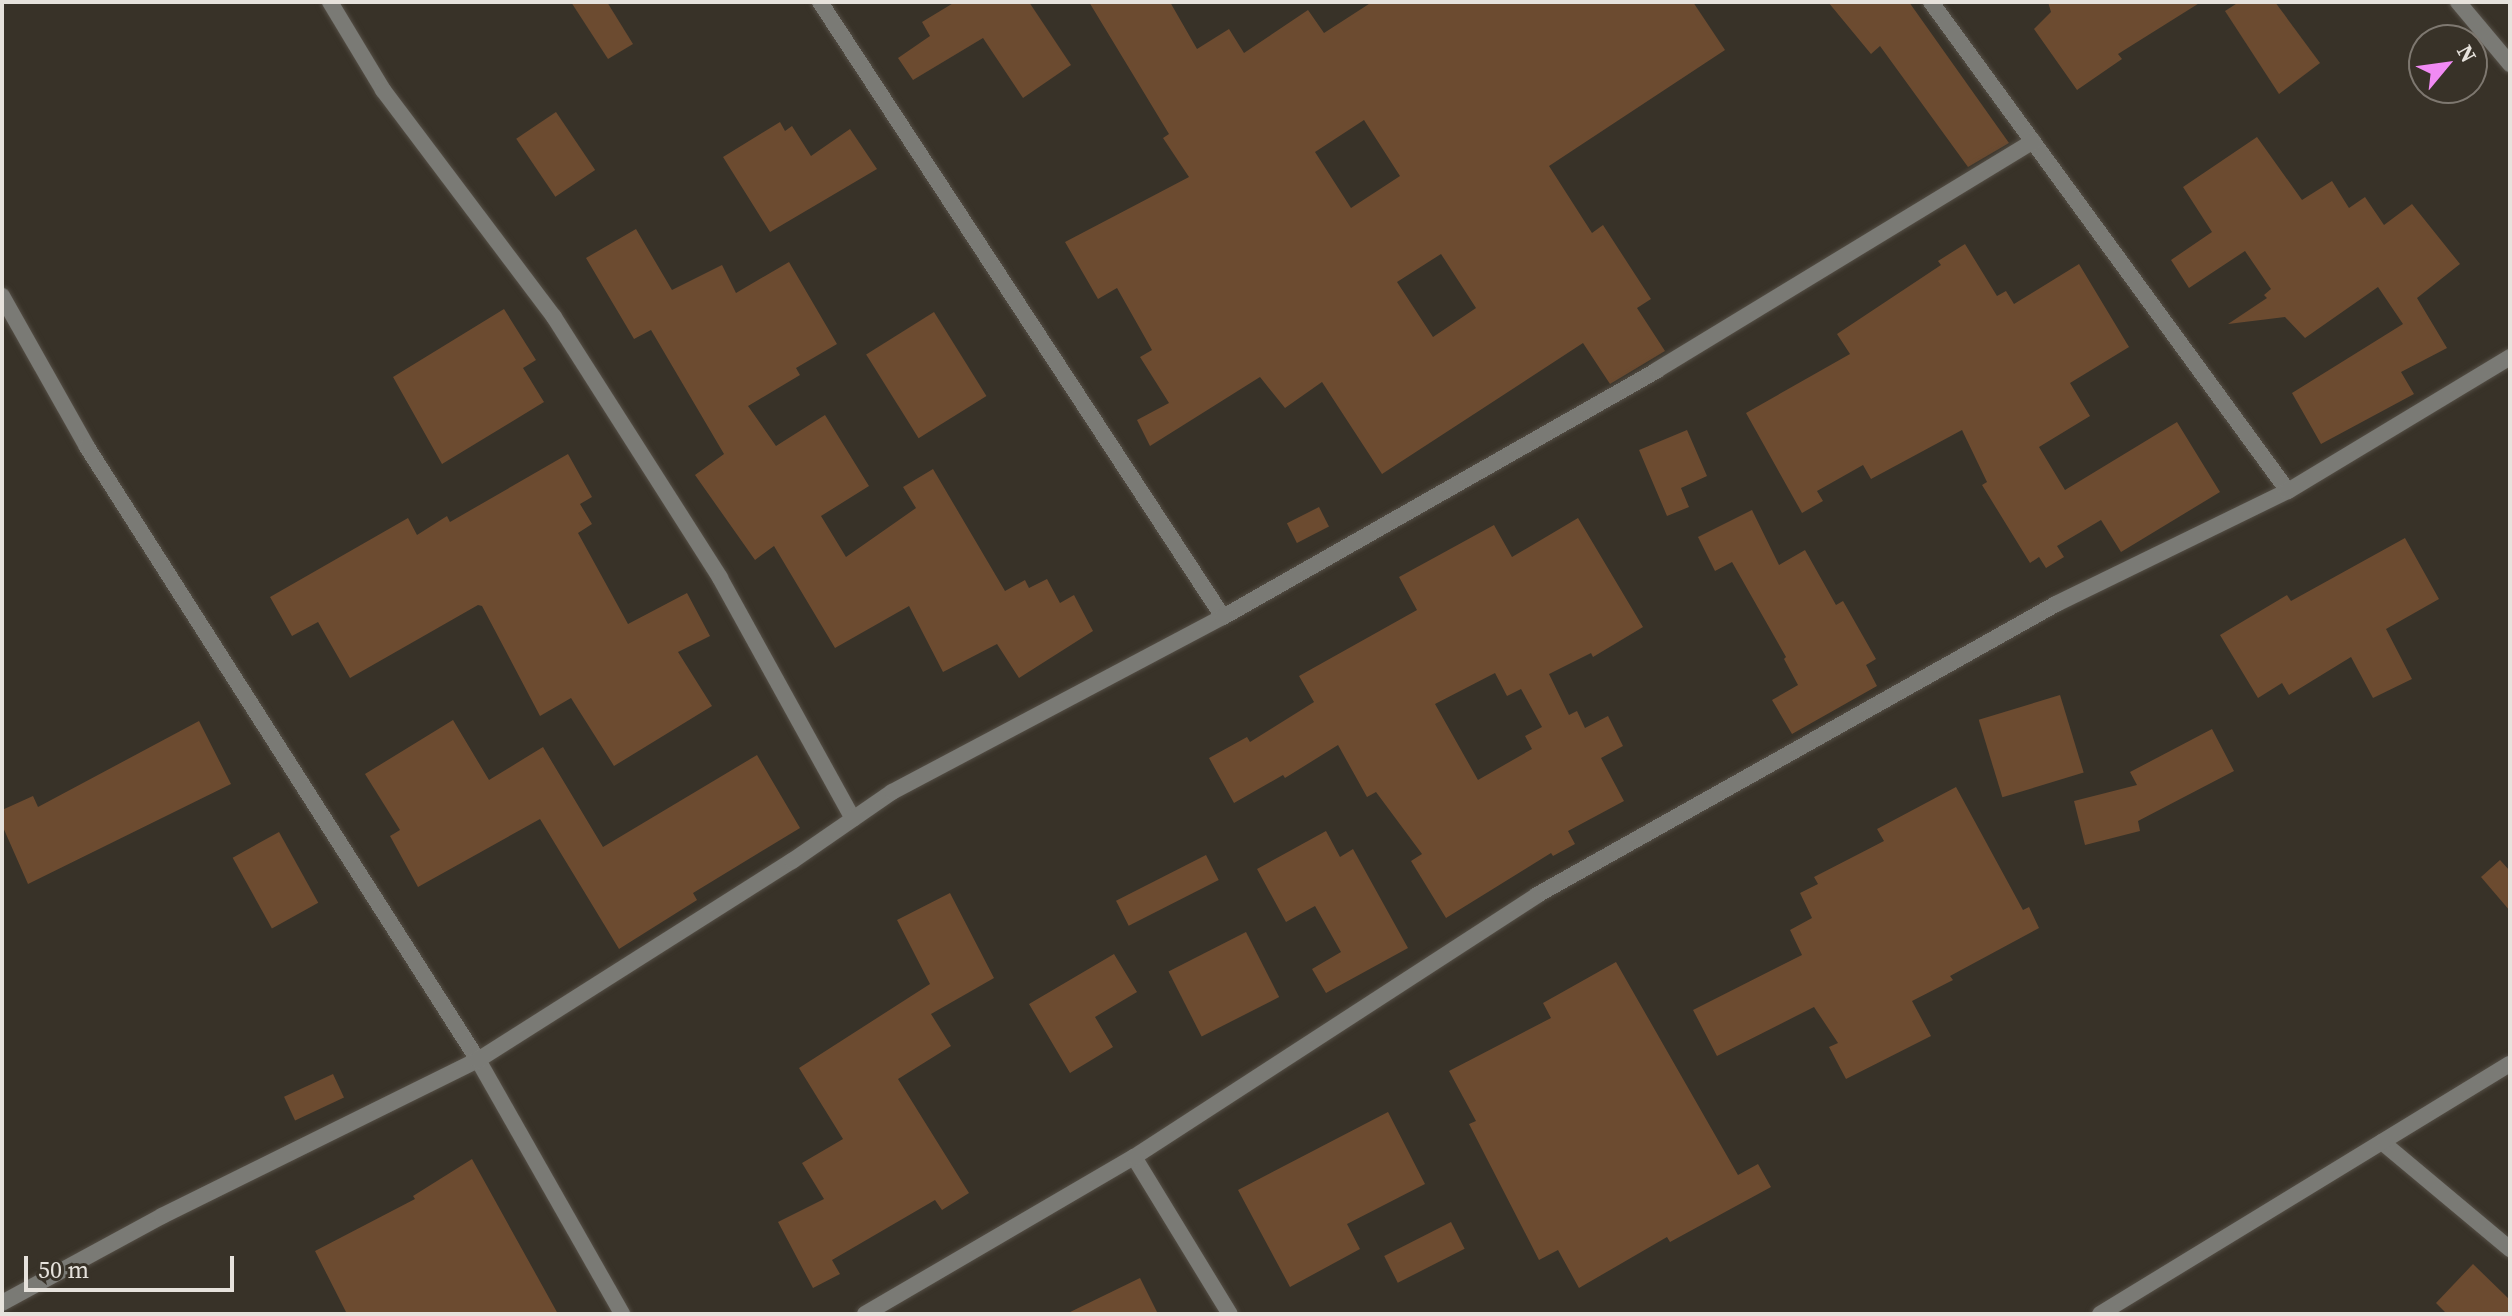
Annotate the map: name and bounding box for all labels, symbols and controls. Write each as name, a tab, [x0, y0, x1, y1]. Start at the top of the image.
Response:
north arrow	[2408, 24, 2488, 104]
text: N	[2450, 39, 2484, 68]
scale bar	[28, 1240, 238, 1290]
text: 50 m	[38, 1253, 89, 1286]

